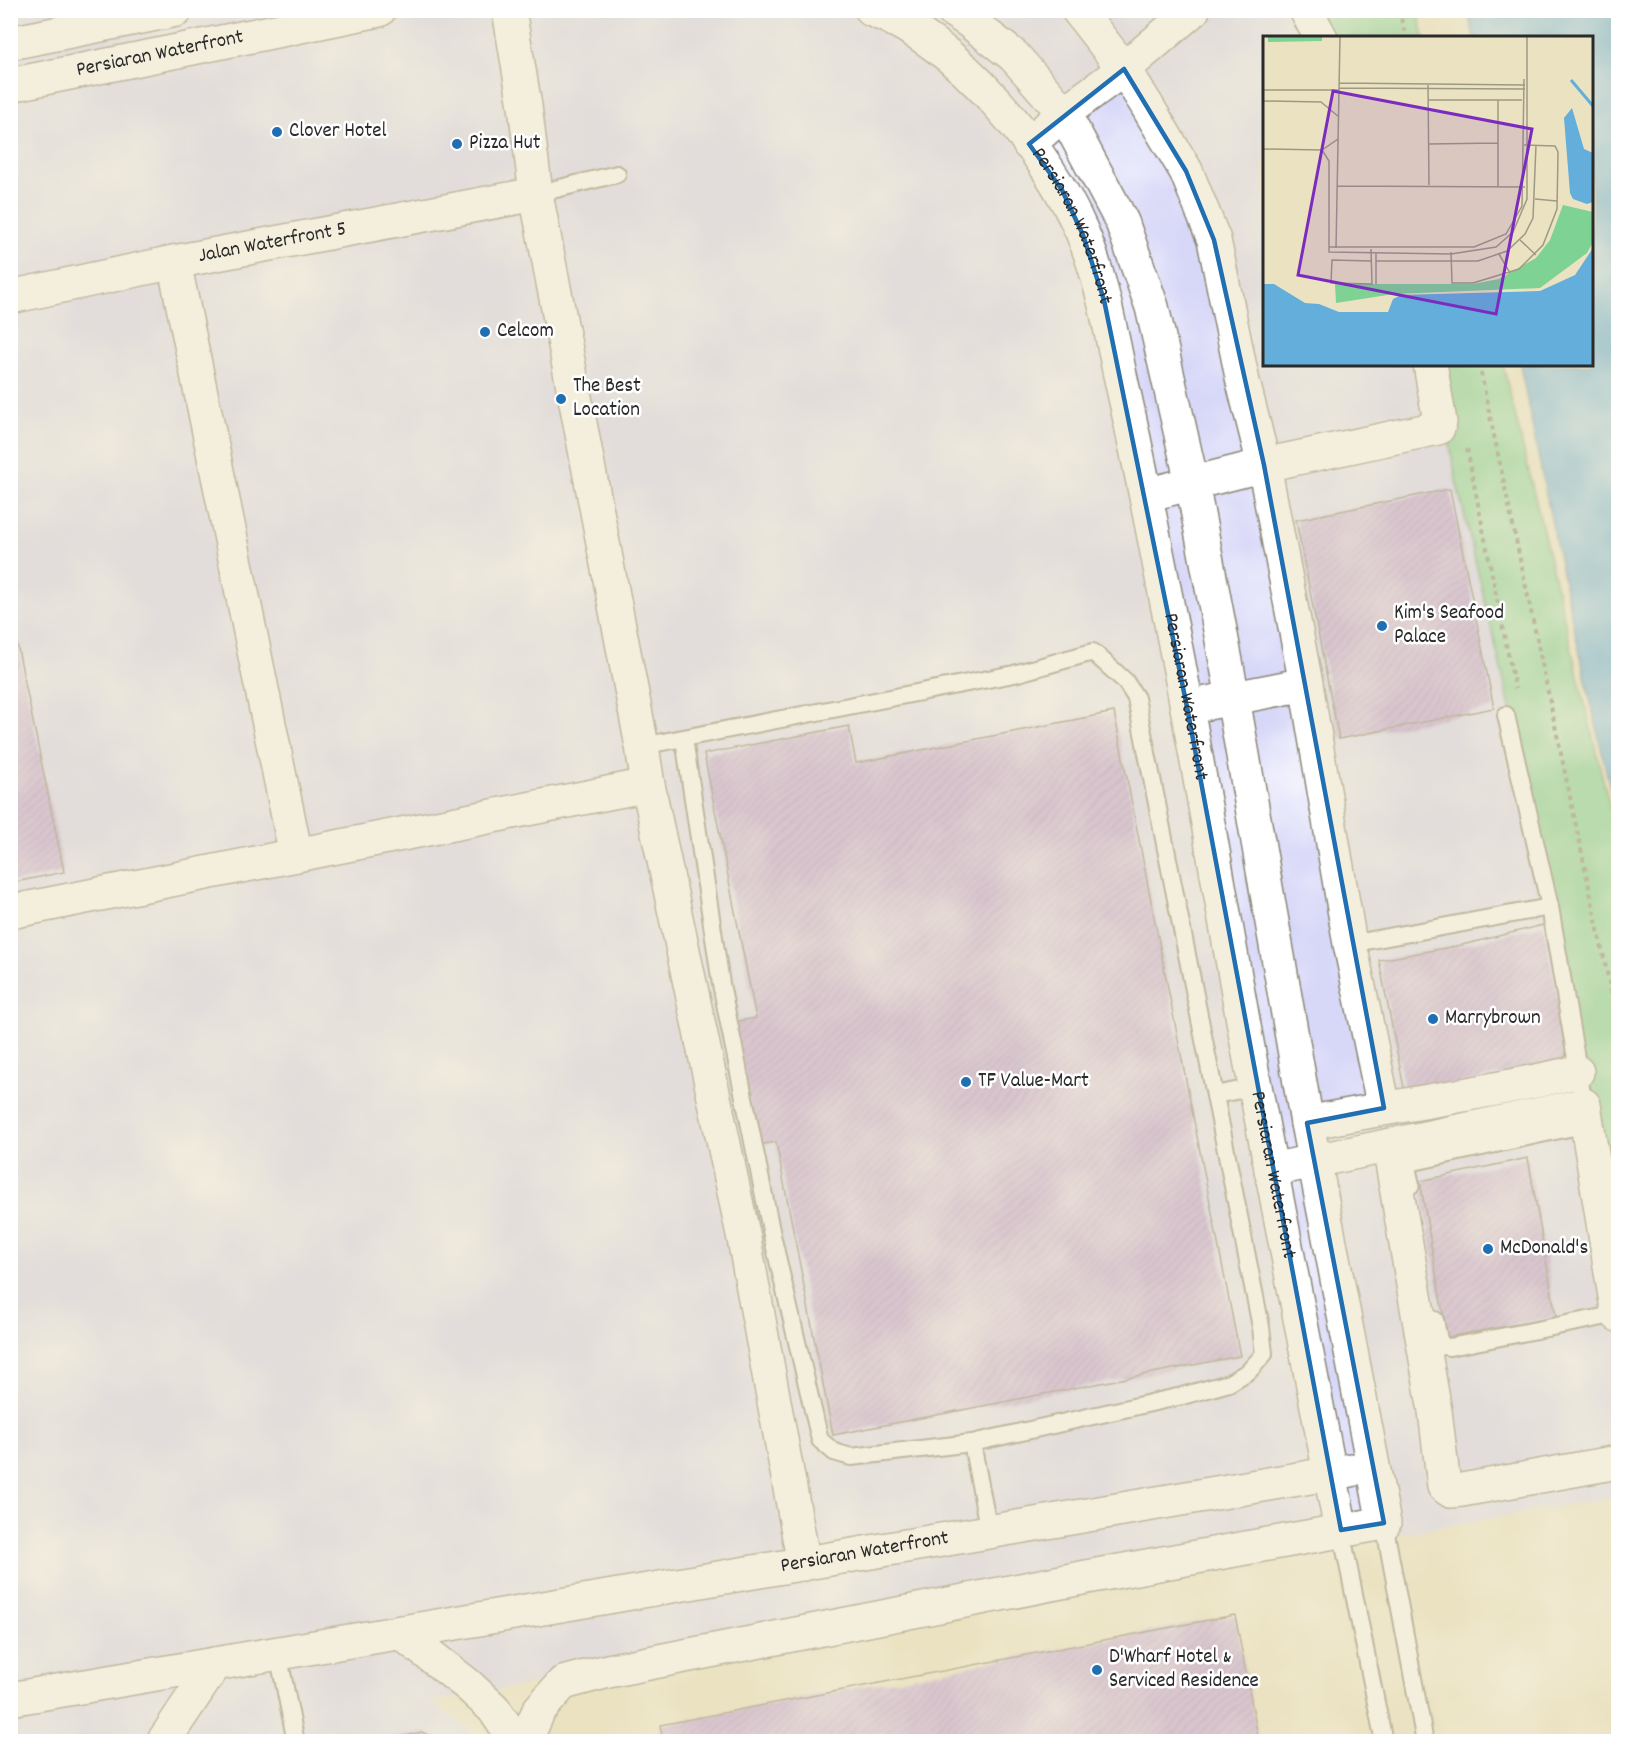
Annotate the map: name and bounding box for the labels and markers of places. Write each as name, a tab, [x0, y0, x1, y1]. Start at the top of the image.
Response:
place label: Clover Hotel	[289, 117, 386, 147]
marker: Clover Hotel	[270, 125, 284, 139]
place label: Pizza Hut	[469, 129, 541, 159]
marker: Pizza Hut	[450, 137, 464, 151]
place label: Celcom	[497, 317, 554, 347]
marker: Celcom	[478, 325, 492, 339]
place label: The Best Location	[573, 372, 641, 426]
marker: The Best Location	[554, 392, 568, 406]
place label: Kim's Seafood Palace	[1394, 599, 1504, 653]
marker: Kim's Seafood Palace	[1375, 619, 1389, 633]
place label: Marrybrown	[1445, 1004, 1541, 1034]
marker: Marrybrown	[1426, 1012, 1440, 1026]
place label: TF Value-Mart	[978, 1067, 1089, 1097]
marker: TF Value-Mart	[959, 1075, 973, 1089]
place label: McDonald's	[1500, 1234, 1588, 1264]
marker: McDonald's	[1481, 1242, 1495, 1256]
place label: D'Wharf Hotel & Serviced Residence	[1109, 1643, 1259, 1697]
marker: D'Wharf Hotel & Serviced Residence	[1090, 1663, 1104, 1677]

